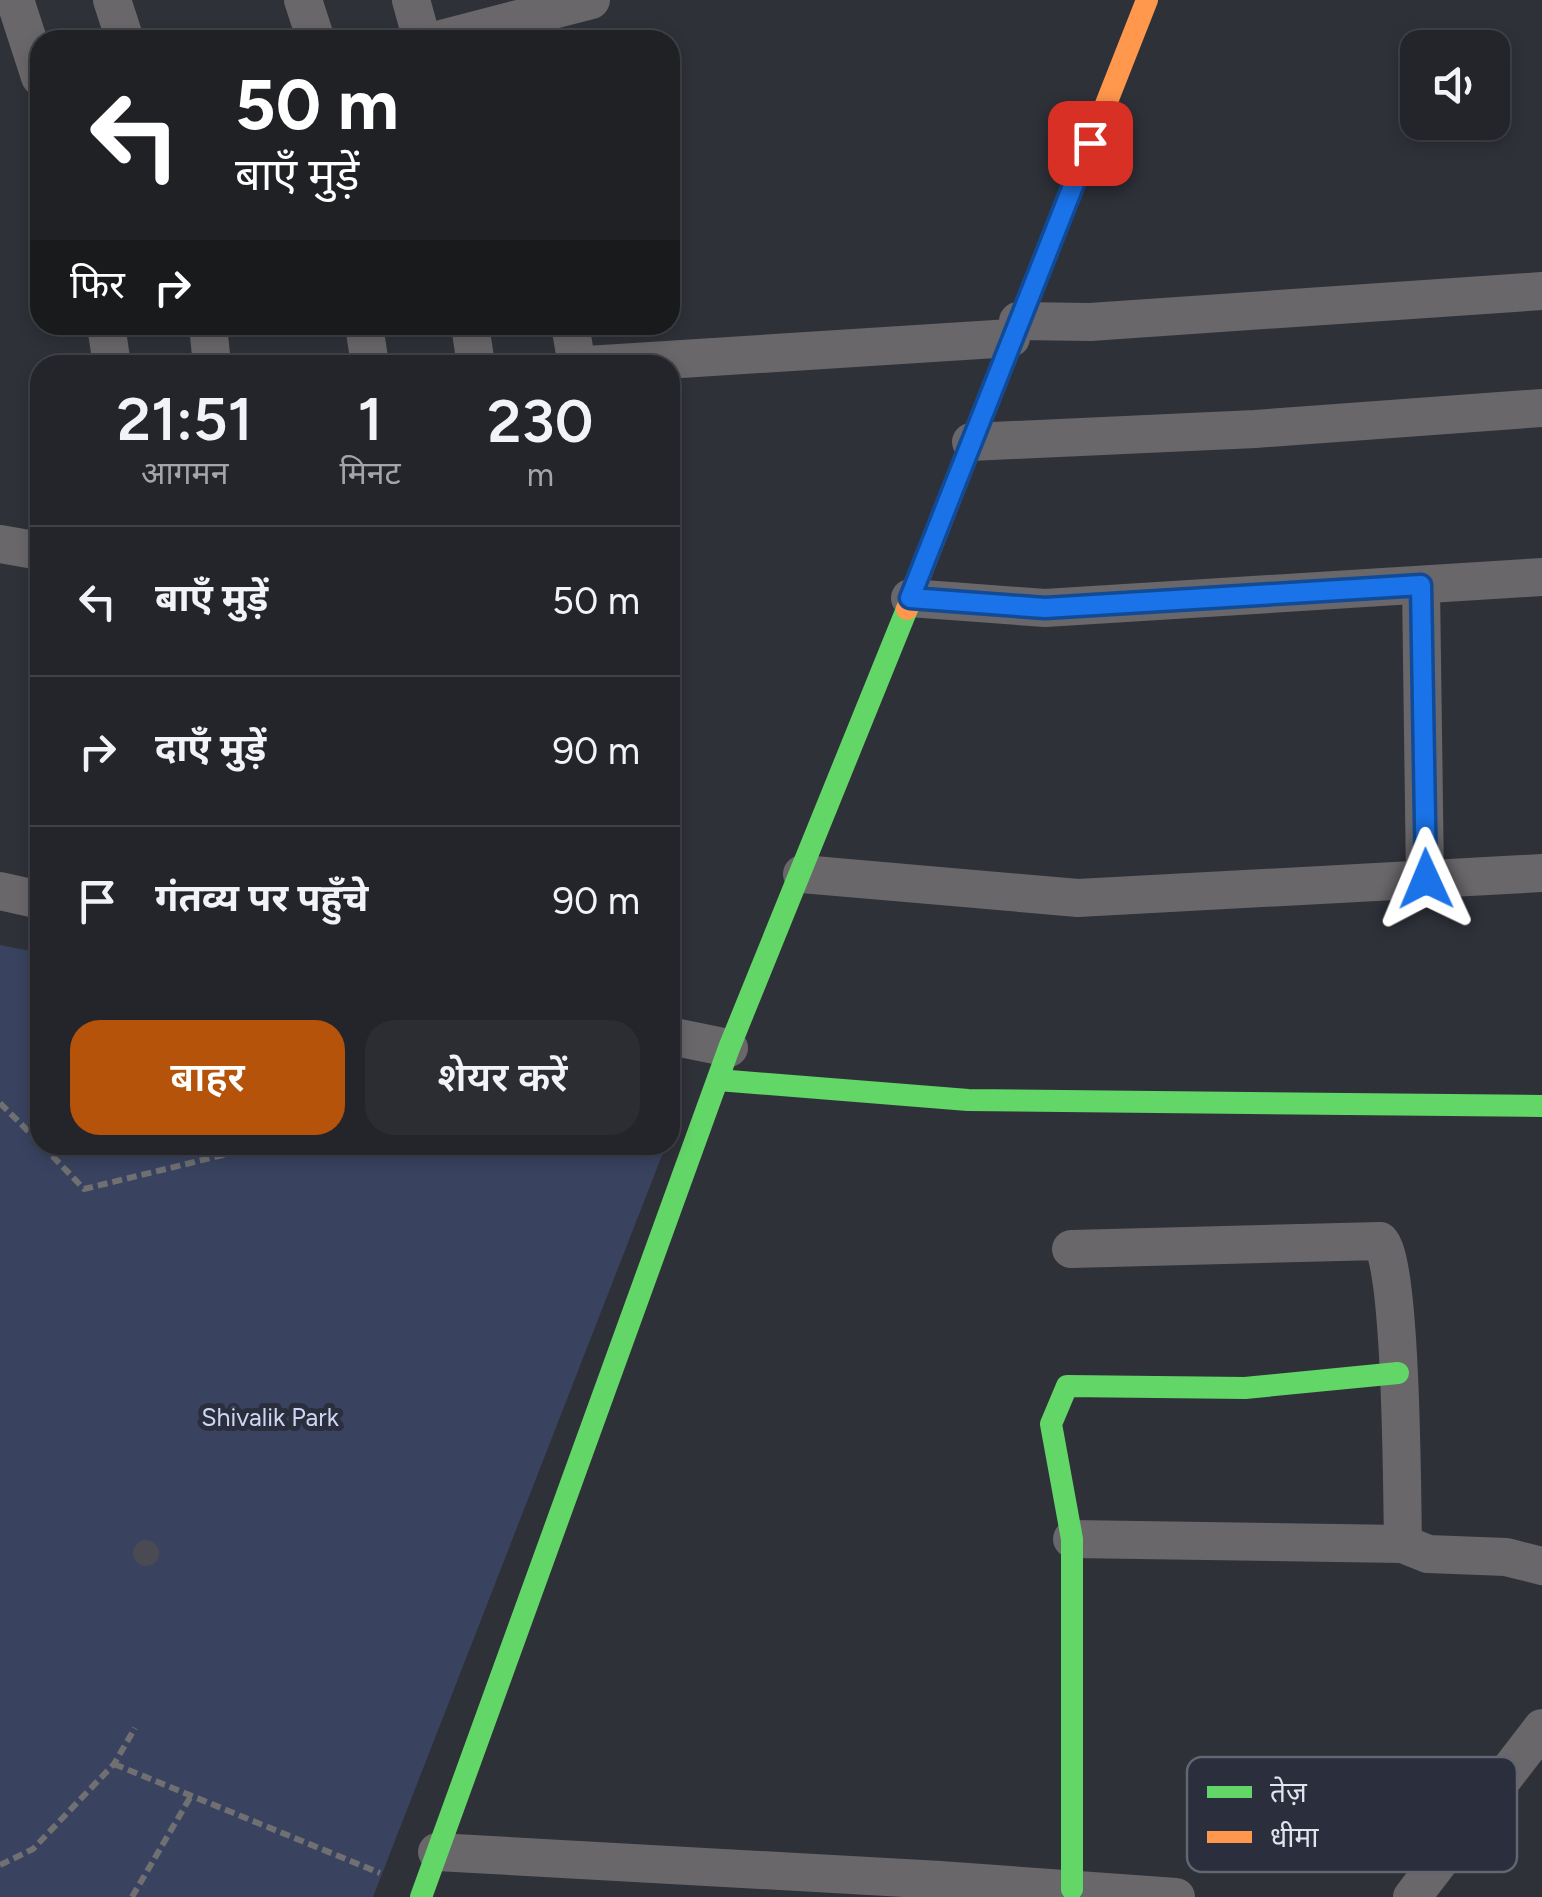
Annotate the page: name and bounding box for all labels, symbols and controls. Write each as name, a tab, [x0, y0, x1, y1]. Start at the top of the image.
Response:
map controls	[1400, 30, 1510, 140]
button: sound	[1400, 30, 1510, 140]
text: 50 m	[235, 62, 399, 147]
icon: left	[70, 70, 200, 200]
pin	[1048, 101, 1133, 186]
icon: arrive	[1063, 116, 1118, 171]
text: बाएँ मुड़ें	[235, 147, 359, 201]
icon: right	[145, 260, 200, 315]
text: फिर	[70, 262, 125, 308]
text: 21:51	[117, 383, 253, 455]
text: 1	[357, 383, 383, 455]
text: 230	[487, 385, 593, 457]
text: आगमन	[141, 454, 229, 492]
text: मिनट	[339, 454, 401, 492]
text: m	[527, 456, 554, 494]
icon: left	[70, 574, 125, 629]
text: बाएँ मुड़ें	[155, 575, 268, 621]
text: 50 m	[552, 578, 640, 624]
icon: right	[70, 724, 125, 779]
text: दाएँ मुड़ें	[155, 725, 266, 771]
text: 90 m	[552, 728, 640, 774]
position arrow	[1374, 827, 1478, 931]
icon: arrive	[70, 874, 125, 929]
text: गंतव्य पर पहुँचे	[155, 875, 368, 921]
text: 90 m	[552, 878, 640, 924]
button: बाहर	[70, 1020, 345, 1135]
button: शेयर करें	[365, 1020, 640, 1135]
park label: Shivalik Park	[201, 1402, 340, 1432]
legend	[1187, 1757, 1517, 1872]
text: तेज़	[1270, 1775, 1308, 1809]
text: धीमा	[1270, 1820, 1319, 1854]

